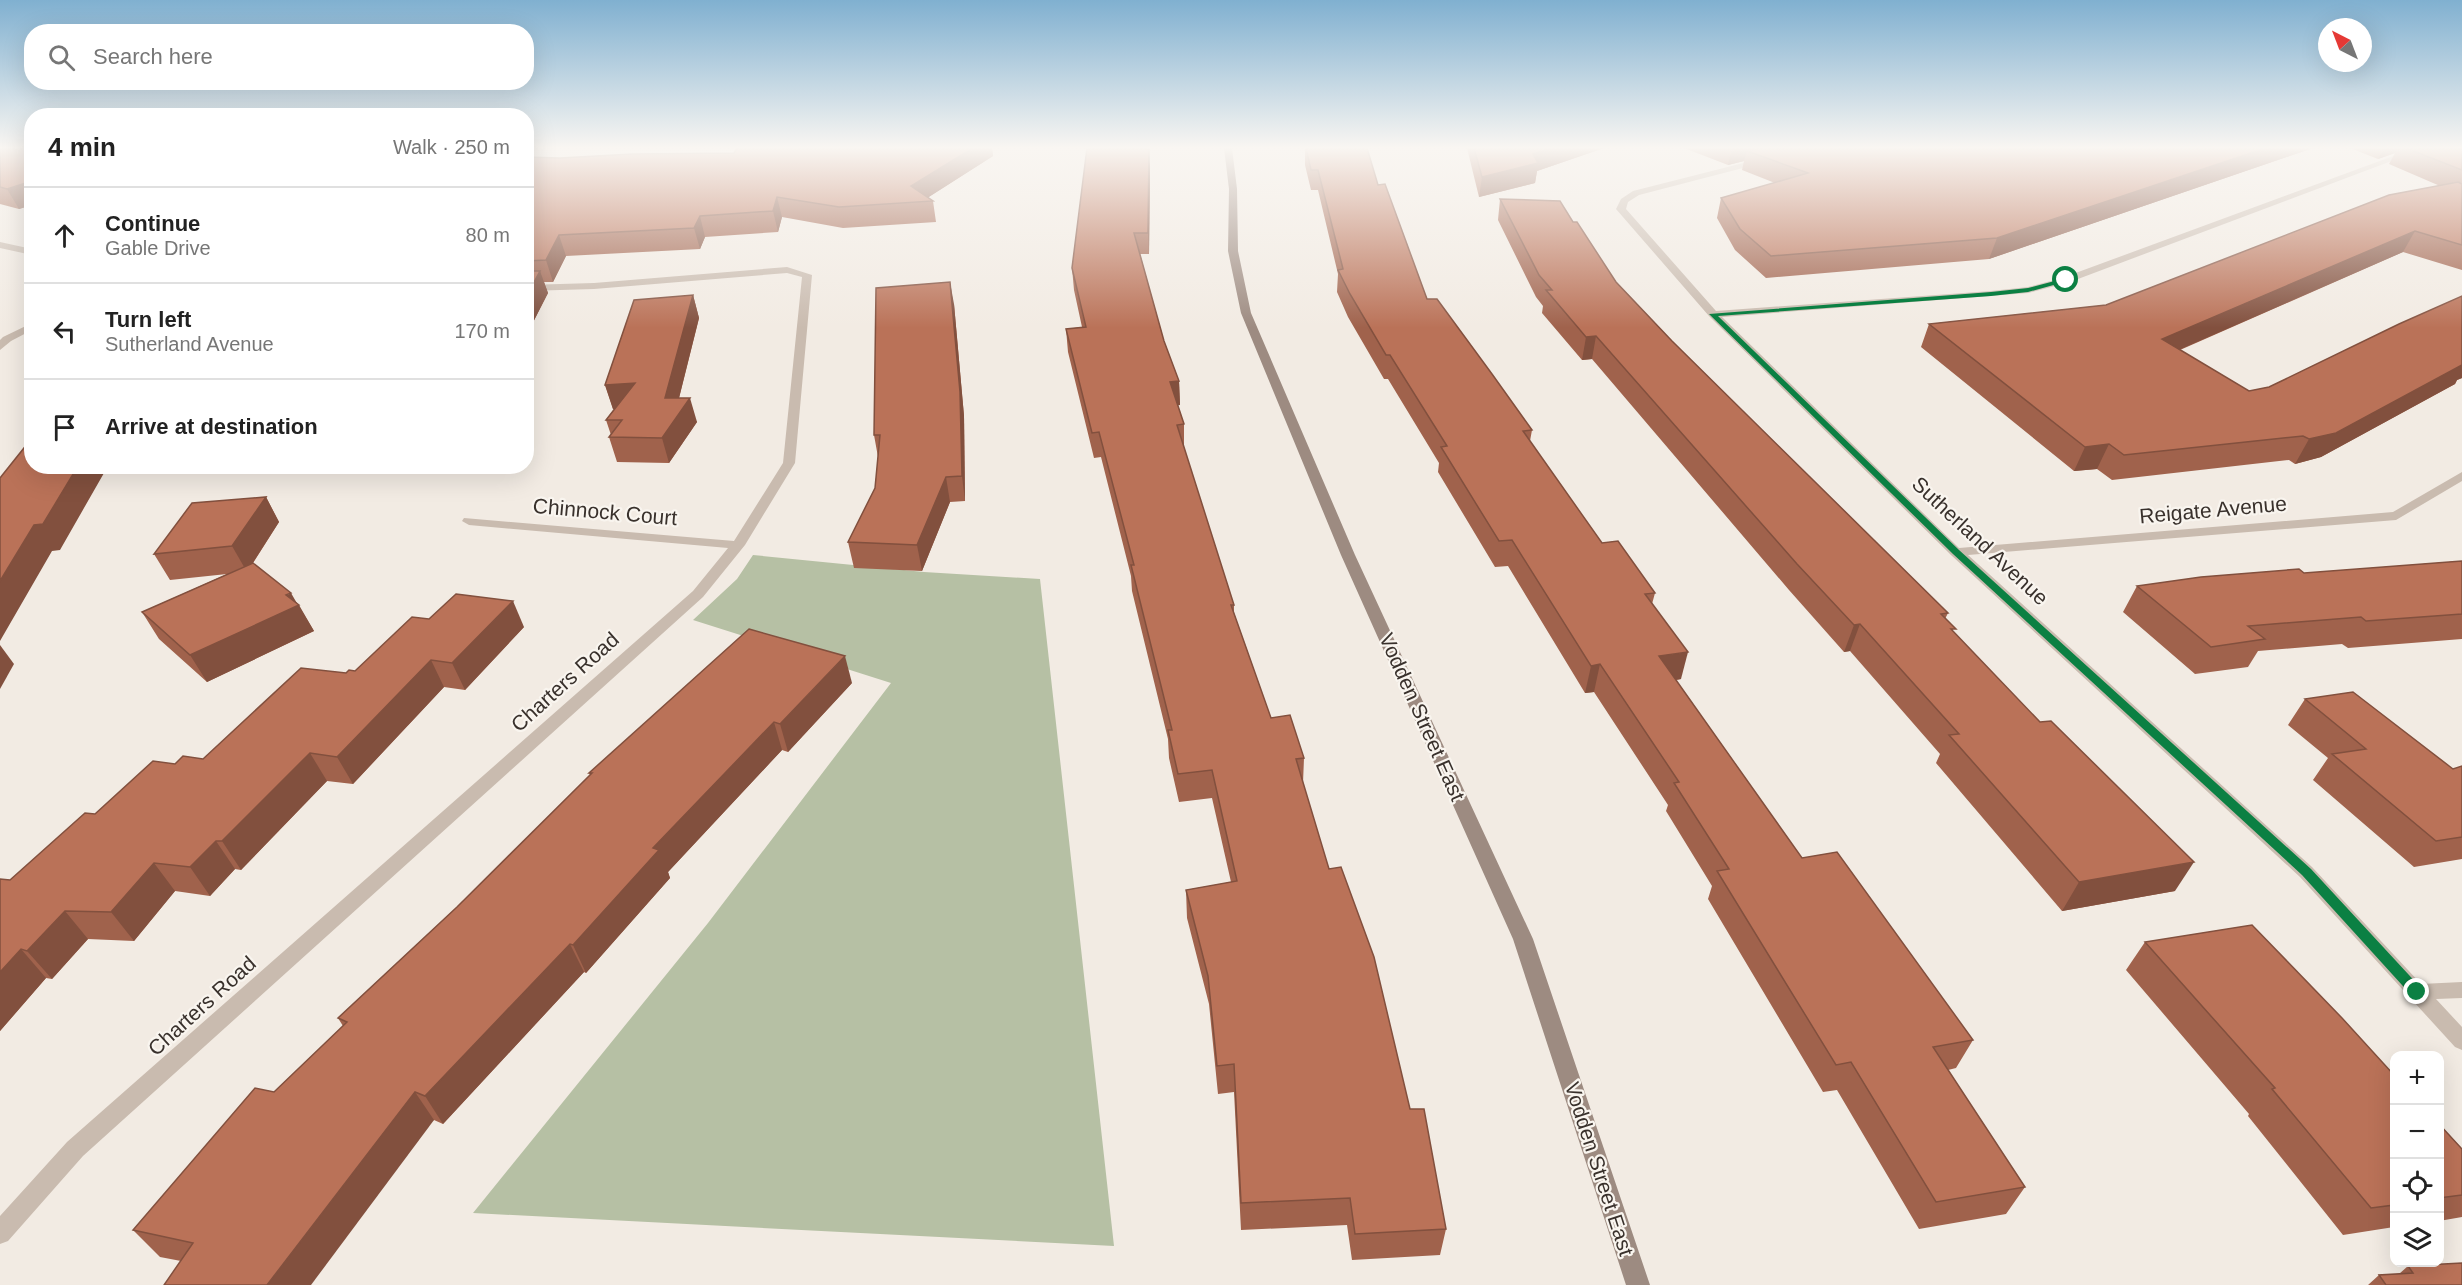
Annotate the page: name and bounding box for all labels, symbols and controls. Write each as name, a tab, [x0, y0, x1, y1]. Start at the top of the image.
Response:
north arrow	[2318, 18, 2372, 72]
search box	[24, 24, 534, 90]
icon: search	[45, 41, 78, 74]
text: Search here	[93, 44, 213, 69]
text: 4 min	[48, 132, 116, 162]
text: Walk · 250 m	[393, 136, 510, 158]
text: Continue	[105, 211, 200, 236]
icon: ahead	[48, 219, 81, 252]
text: 80 m	[466, 224, 510, 246]
text: Gable Drive	[105, 237, 211, 259]
route start	[2052, 266, 2078, 292]
text: Turn left	[105, 307, 191, 332]
icon: left	[48, 315, 81, 348]
text: 170 m	[454, 320, 510, 342]
text: Sutherland Avenue	[105, 333, 274, 355]
icon: arrive	[48, 411, 81, 444]
text: Arrive at destination	[105, 414, 318, 439]
street label: Sutherland Avenue	[1908, 472, 2053, 609]
street label: Reigate Avenue	[2138, 492, 2288, 527]
street label: Chinnock Court	[532, 494, 678, 529]
street label: Charters Road	[506, 627, 623, 736]
street label: Vodden Street East	[1375, 629, 1470, 804]
street label: Charters Road	[143, 951, 260, 1060]
route end	[2403, 978, 2429, 1004]
map controls	[2390, 1051, 2444, 1267]
button: +	[2390, 1051, 2444, 1105]
street label: Vodden Street East	[1561, 1079, 1638, 1259]
button: −	[2390, 1105, 2444, 1159]
button: locate	[2390, 1159, 2444, 1213]
button: layers	[2390, 1213, 2444, 1267]

